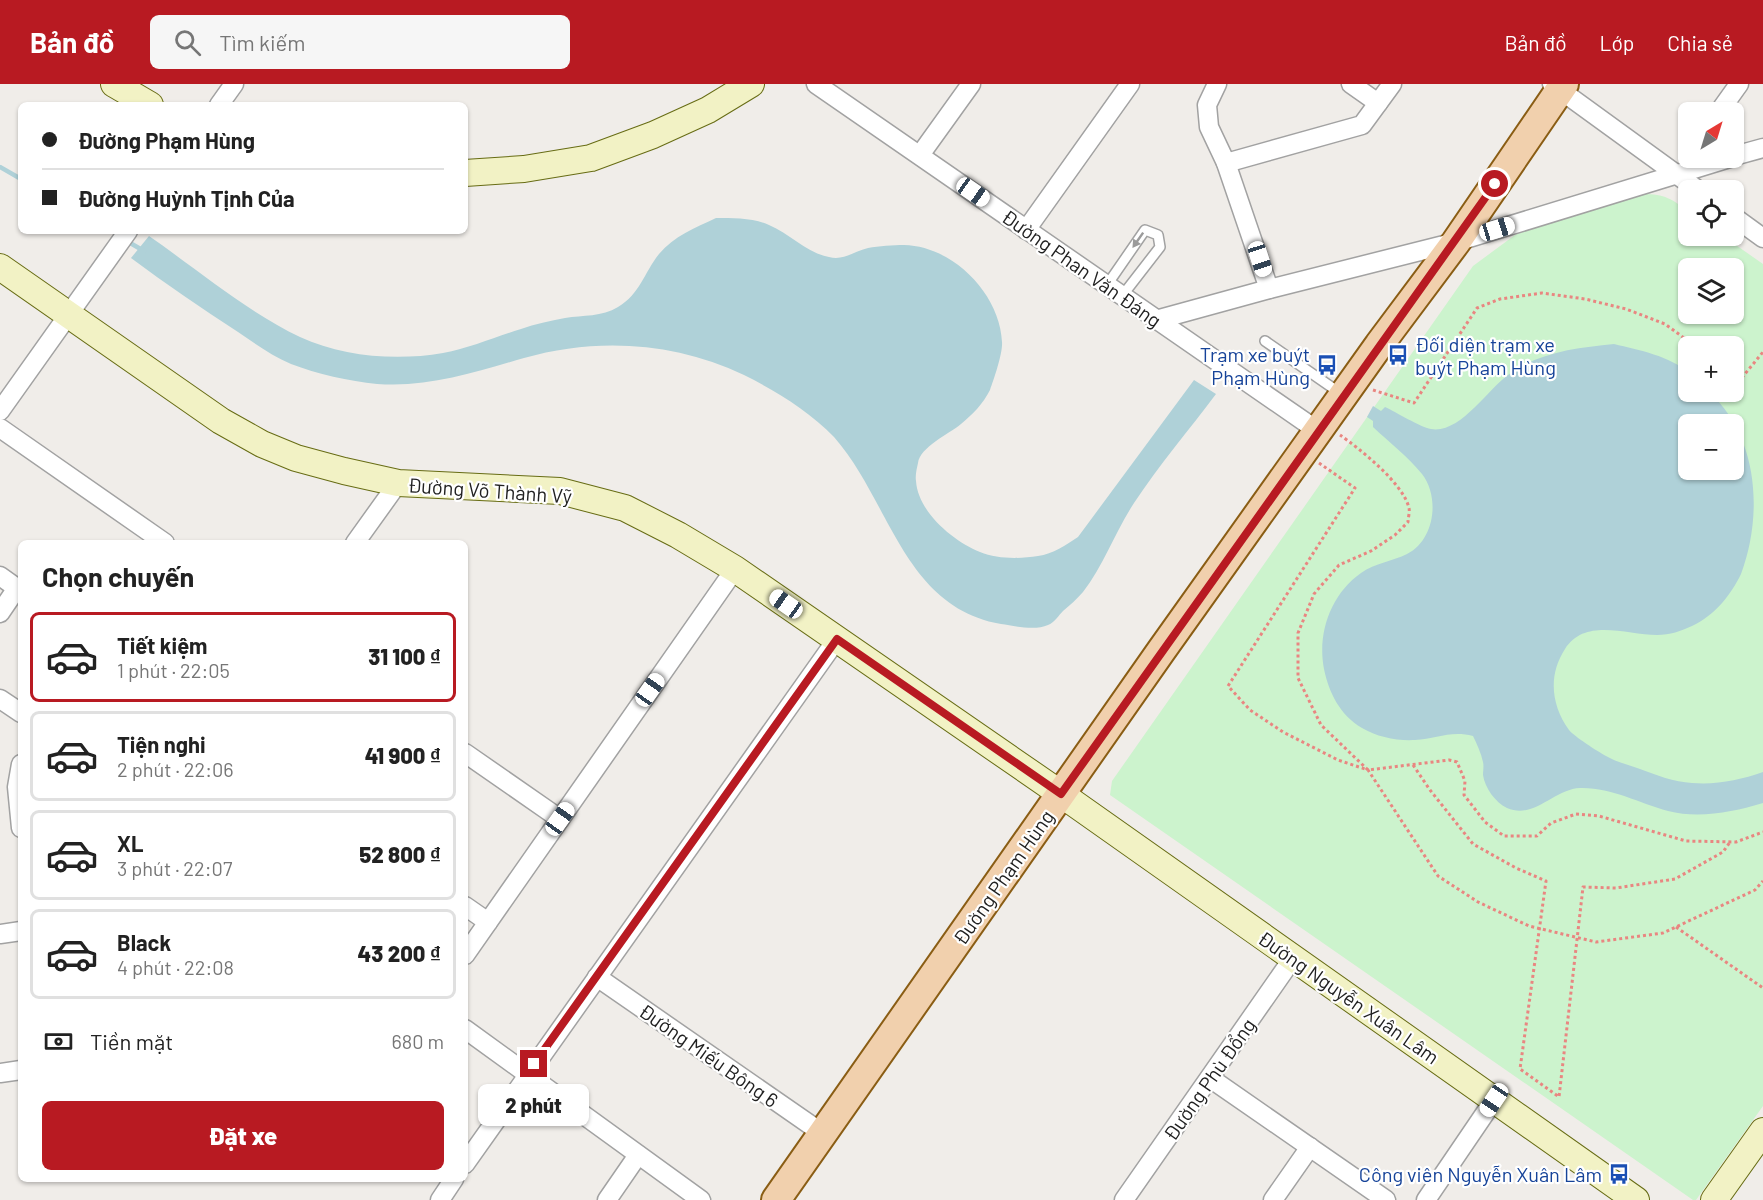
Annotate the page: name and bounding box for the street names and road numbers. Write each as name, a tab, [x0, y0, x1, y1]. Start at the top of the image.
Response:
street label: Đường Phan Văn Đáng	[998, 204, 1166, 332]
street label: Đường Võ Thành Vỹ	[407, 472, 573, 508]
street label: Đường Phạm Hùng	[948, 805, 1058, 949]
street label: Đường Nguyễn Xuân Lâm	[1254, 925, 1444, 1069]
street label: Đường Miếu Bông 6	[635, 998, 783, 1112]
street label: Đường Phù Đổng	[1158, 1013, 1260, 1145]

